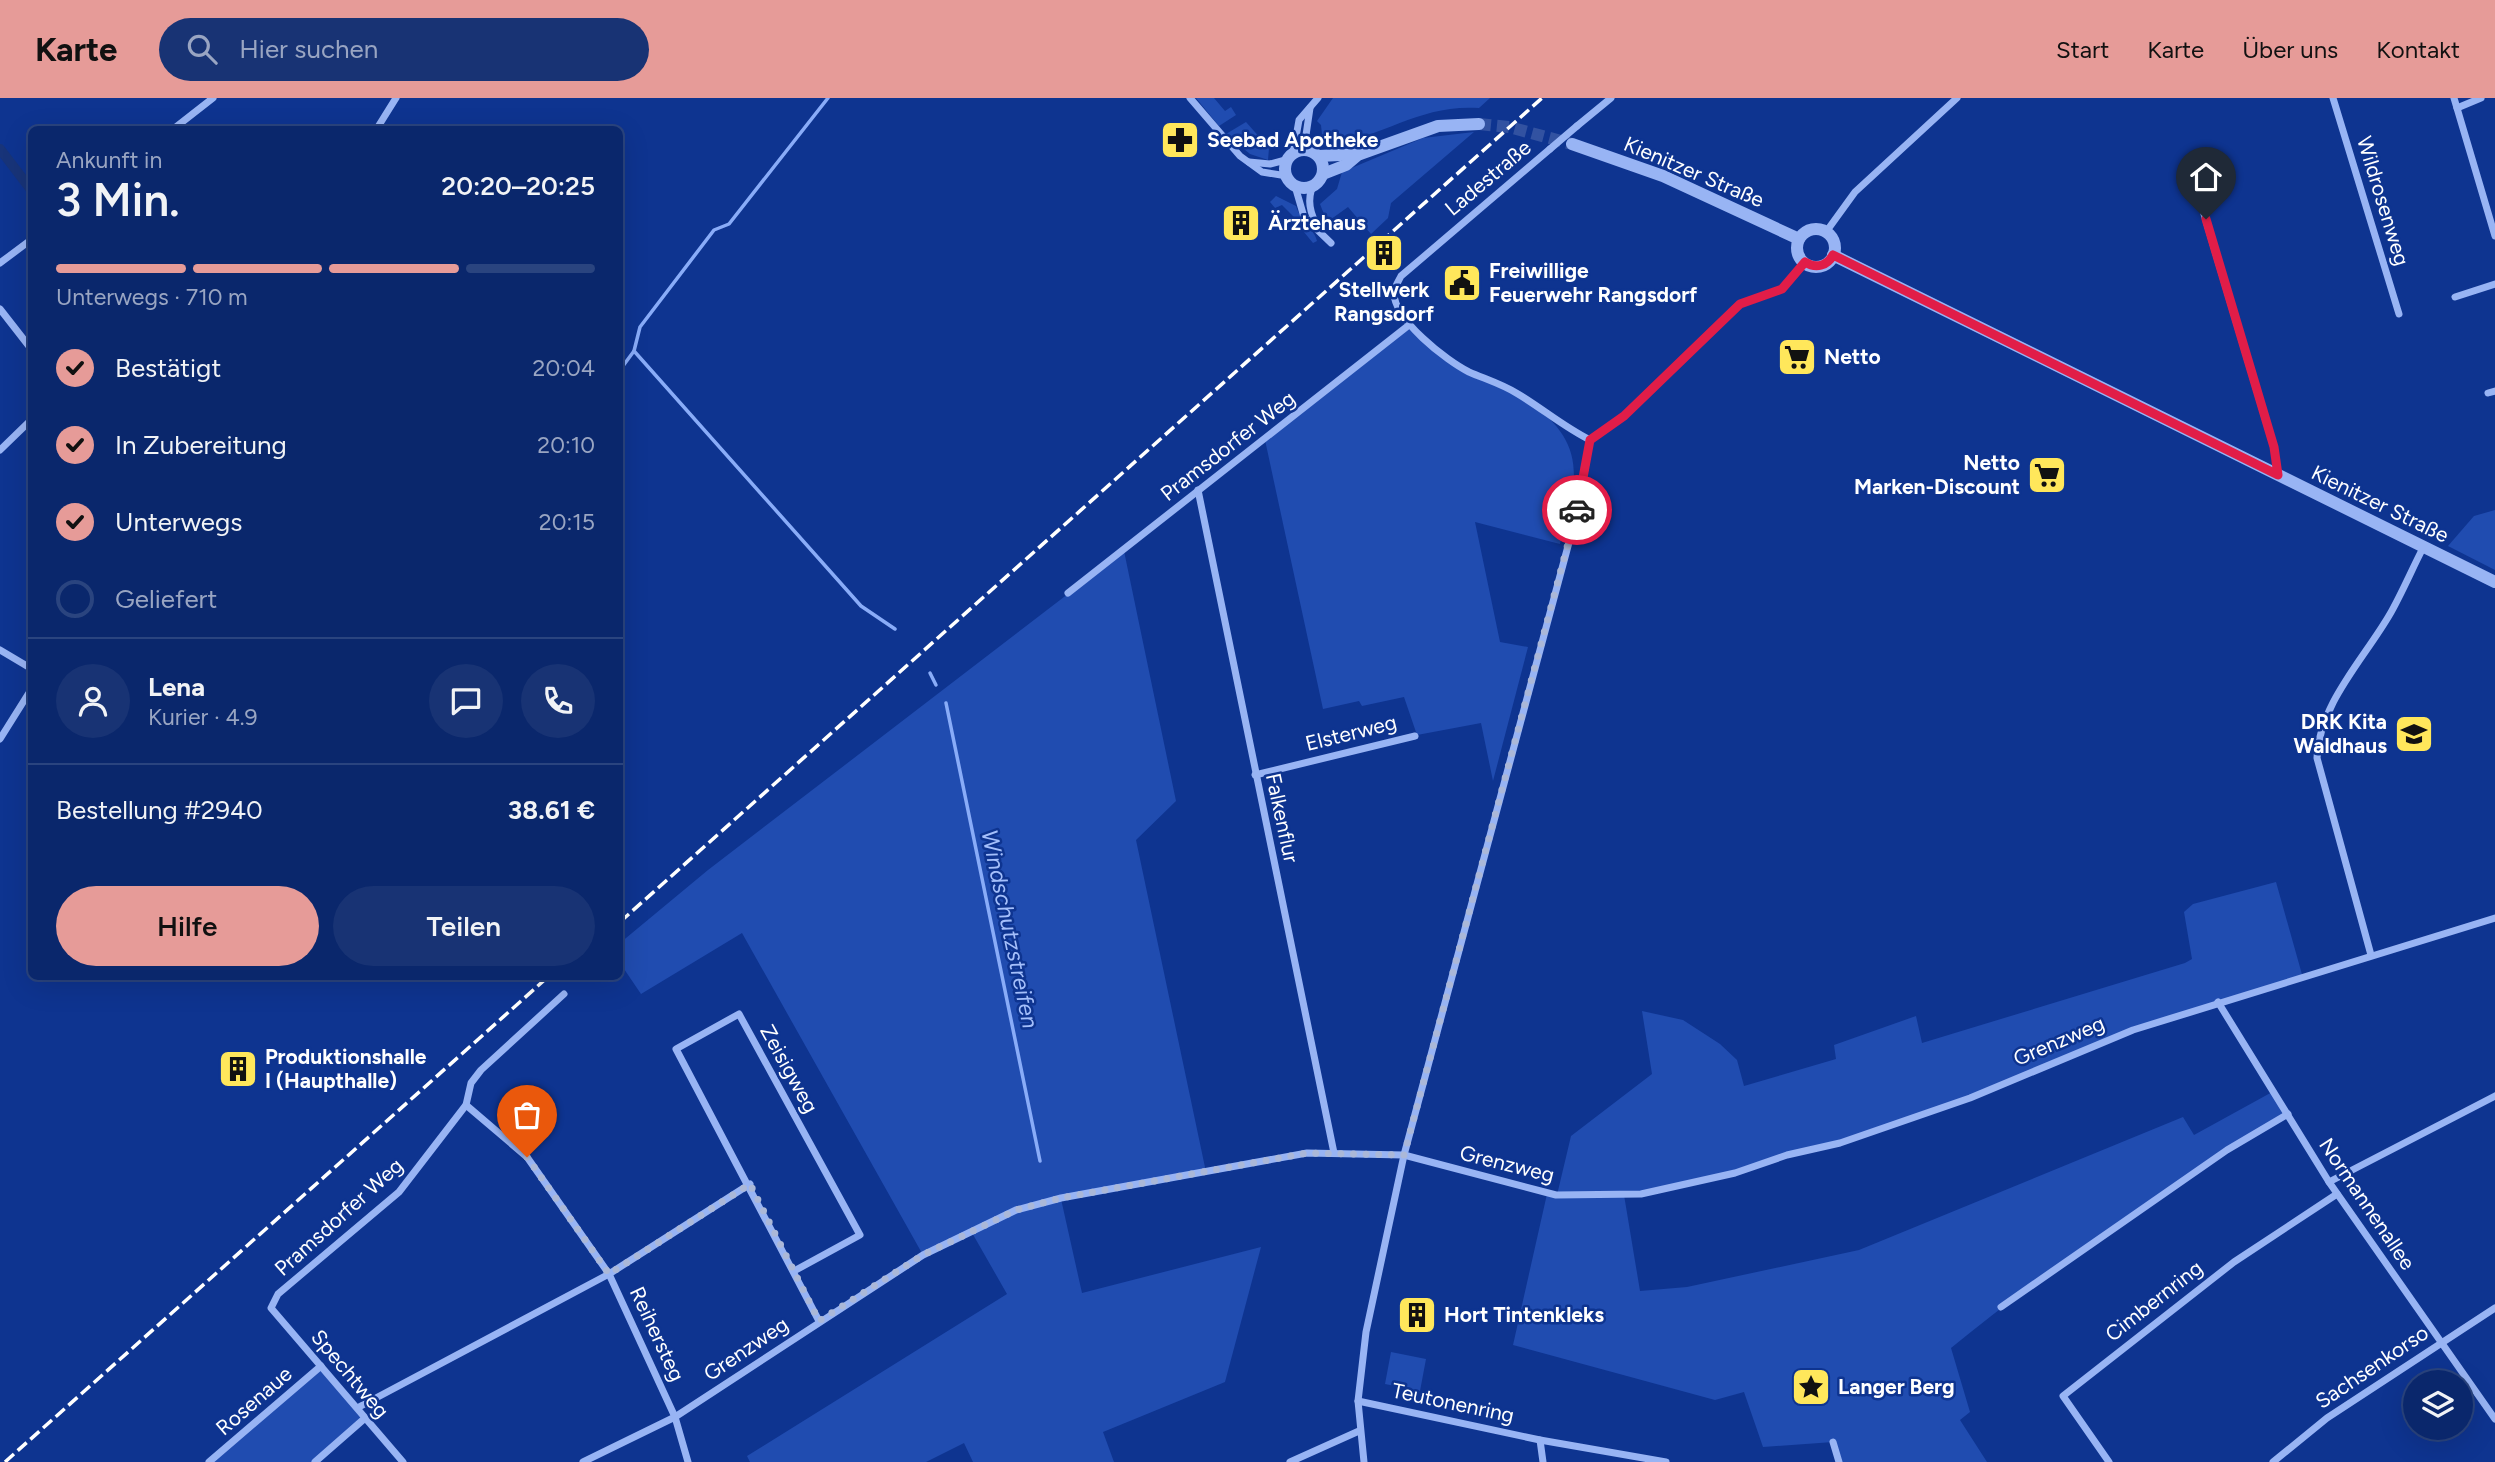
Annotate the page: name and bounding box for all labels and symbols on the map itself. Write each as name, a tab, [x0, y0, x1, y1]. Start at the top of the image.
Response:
pharmacy icon: Seebad Apotheke	[1159, 119, 1201, 161]
place label: Seebad Apotheke	[1207, 127, 1379, 152]
street label: Kienitzer Straße	[1620, 131, 1768, 212]
street label: Wildrosenweg	[2352, 133, 2415, 269]
street label: Ladestraße	[1440, 135, 1536, 221]
pin	[2176, 147, 2236, 219]
building icon: Ärztehaus	[1220, 202, 1262, 244]
place label: Ärztehaus	[1268, 210, 1366, 235]
building icon: Stellwerk Rangsdorf	[1363, 232, 1405, 274]
place label: Freiwillige Feuerwehr Rangsdorf	[1489, 258, 1698, 307]
public building icon: Freiwillige Feuerwehr Rangsdorf	[1441, 262, 1483, 304]
place label: Stellwerk Rangsdorf	[1334, 277, 1435, 326]
supermarket icon: Netto	[1776, 336, 1818, 378]
place label: Netto	[1824, 344, 1881, 369]
street label: Pramsdorfer Weg	[1156, 385, 1300, 506]
place label: Netto Marken-Discount	[1854, 450, 2020, 499]
supermarket icon: Netto Marken-Discount	[2026, 454, 2068, 496]
street label: Kienitzer Straße	[2307, 460, 2453, 548]
courier	[1542, 475, 1612, 545]
street label: Elsterweg	[1303, 709, 1399, 756]
place label: DRK Kita Waldhaus	[2293, 709, 2387, 758]
school or university icon: DRK Kita Waldhaus	[2393, 713, 2435, 755]
street label: Falkenflur	[1261, 771, 1304, 865]
water label: Windschutzstreifen	[975, 827, 1045, 1031]
street label: Grenzweg	[2009, 1010, 2108, 1071]
street label: Zeisigweg	[755, 1020, 824, 1117]
place label: Produktionshalle I (Haupthalle)	[265, 1044, 427, 1093]
building icon: Produktionshalle I (Haupthalle)	[217, 1048, 259, 1090]
pin	[497, 1085, 557, 1157]
street label: Normannenallee	[2314, 1133, 2421, 1274]
street label: Grenzweg	[1457, 1140, 1557, 1187]
street label: Pramsdorfer Weg	[269, 1153, 408, 1281]
street label: Cimbernring	[2100, 1255, 2207, 1346]
street label: Reihersteg	[625, 1283, 690, 1385]
building icon: Hort Tintenkleks	[1396, 1294, 1438, 1336]
place label: Hort Tintenkleks	[1444, 1302, 1604, 1327]
street label: Grenzweg	[699, 1311, 793, 1386]
street label: Sachsenkorso	[2310, 1320, 2433, 1414]
street label: Spechtweg	[306, 1324, 395, 1423]
street label: Rosenaue	[211, 1361, 297, 1440]
place icon: Langer Berg	[1790, 1366, 1832, 1408]
place label: Langer Berg	[1838, 1374, 1955, 1399]
street label: Teutonenring	[1390, 1377, 1517, 1428]

